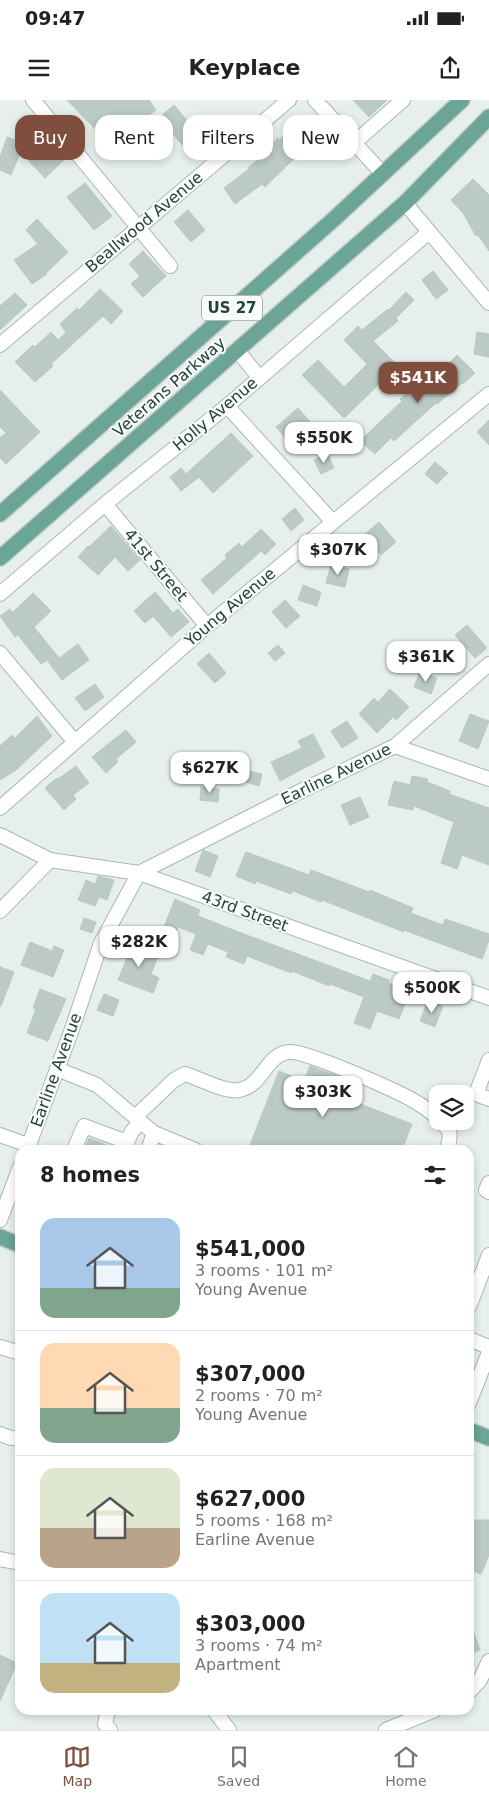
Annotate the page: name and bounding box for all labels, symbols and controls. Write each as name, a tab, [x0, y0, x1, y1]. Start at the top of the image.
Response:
text: 09:47	[25, 7, 85, 29]
icon: menu	[25, 54, 53, 82]
icon: share	[436, 54, 464, 82]
text: Keyplace	[188, 55, 301, 80]
chip: Buy	[15, 115, 85, 160]
chip: Rent	[95, 115, 173, 160]
chip: Filters	[183, 115, 273, 160]
chip: New	[283, 115, 358, 160]
street label: Beallwood Avenue	[82, 168, 206, 276]
road number: US 27	[202, 296, 262, 320]
street label: Veterans Parkway	[109, 333, 229, 441]
pin: $541K	[383, 362, 453, 404]
text: $541K	[390, 368, 446, 387]
street label: Holly Avenue	[169, 373, 261, 455]
pin: $550K	[289, 422, 359, 464]
text: $550K	[296, 428, 352, 447]
street label: 41st Street	[120, 525, 192, 605]
pin: $307K	[303, 534, 373, 576]
text: $307K	[310, 540, 366, 559]
street label: Young Avenue	[180, 564, 279, 651]
pin: $361K	[391, 640, 461, 683]
text: $361K	[398, 647, 454, 666]
street label: Earline Avenue	[278, 739, 394, 809]
pin: $627K	[175, 752, 245, 794]
text: $627K	[182, 758, 238, 777]
street label: 43rd Street	[199, 887, 291, 935]
pin: $282K	[104, 926, 174, 968]
text: $282K	[111, 932, 167, 951]
pin: $500K	[397, 972, 467, 1014]
text: $500K	[404, 978, 460, 997]
street label: Earline Avenue	[27, 1010, 85, 1130]
pin: $303K	[288, 1076, 358, 1118]
text: $303K	[295, 1082, 351, 1101]
map controls	[429, 1085, 474, 1130]
button: layers	[429, 1085, 474, 1130]
icon: filters	[421, 1161, 449, 1189]
text: 8 homes	[40, 1163, 140, 1187]
text: $541,000	[195, 1237, 305, 1261]
icon: home	[80, 1238, 140, 1298]
text: 3 rooms · 101 m²	[195, 1261, 333, 1280]
text: Young Avenue	[195, 1280, 307, 1299]
text: $307,000	[195, 1362, 305, 1386]
icon: home	[80, 1363, 140, 1423]
text: 2 rooms · 70 m²	[195, 1386, 323, 1405]
text: Young Avenue	[195, 1405, 307, 1424]
text: $627,000	[195, 1487, 305, 1511]
icon: home	[80, 1488, 140, 1548]
text: 5 rooms · 168 m²	[195, 1511, 333, 1530]
text: Earline Avenue	[195, 1530, 315, 1549]
text: $303,000	[195, 1612, 305, 1636]
icon: home	[80, 1613, 140, 1673]
text: 3 rooms · 74 m²	[195, 1636, 323, 1655]
text: Apartment	[195, 1655, 281, 1674]
tab: Map	[62, 1743, 92, 1789]
tab: Saved	[217, 1743, 260, 1789]
tab: Home	[385, 1743, 427, 1789]

